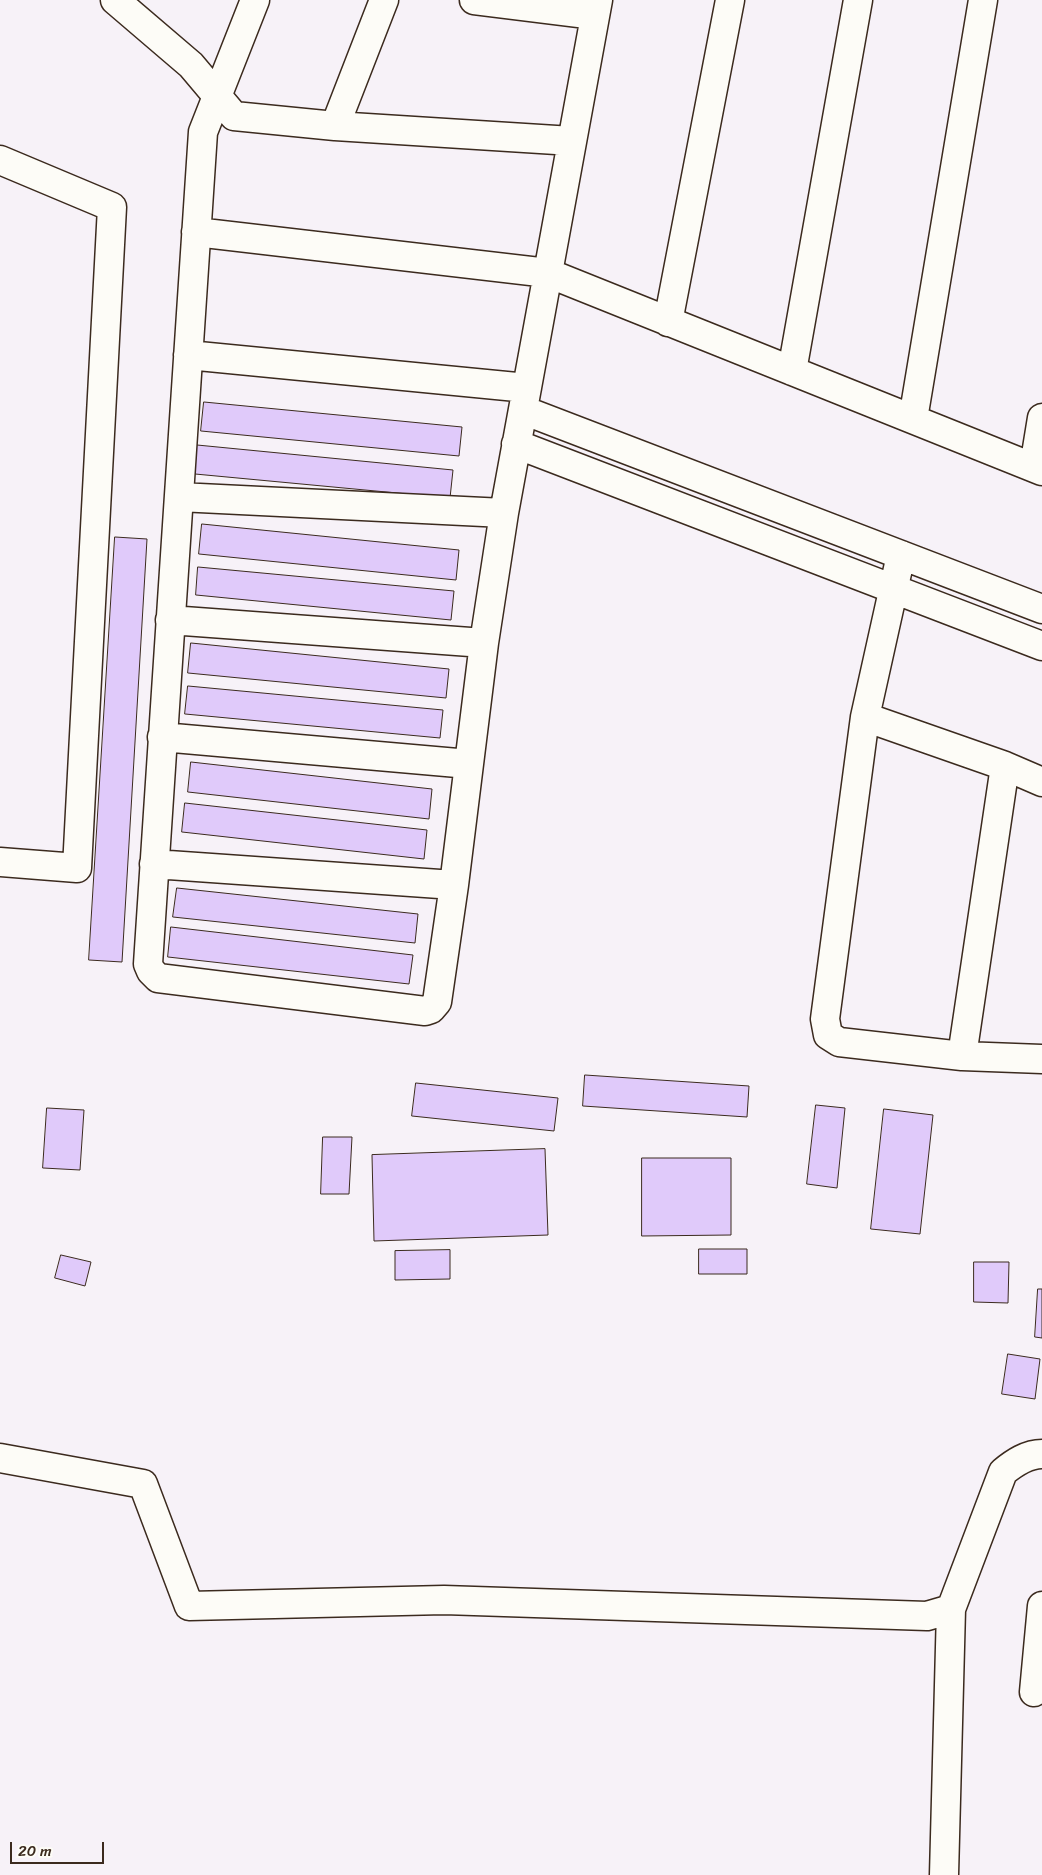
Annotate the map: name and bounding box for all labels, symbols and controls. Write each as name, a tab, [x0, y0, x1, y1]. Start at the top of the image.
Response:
scale bar	[12, 1832, 106, 1864]
text: 20 m	[18, 1838, 52, 1864]

